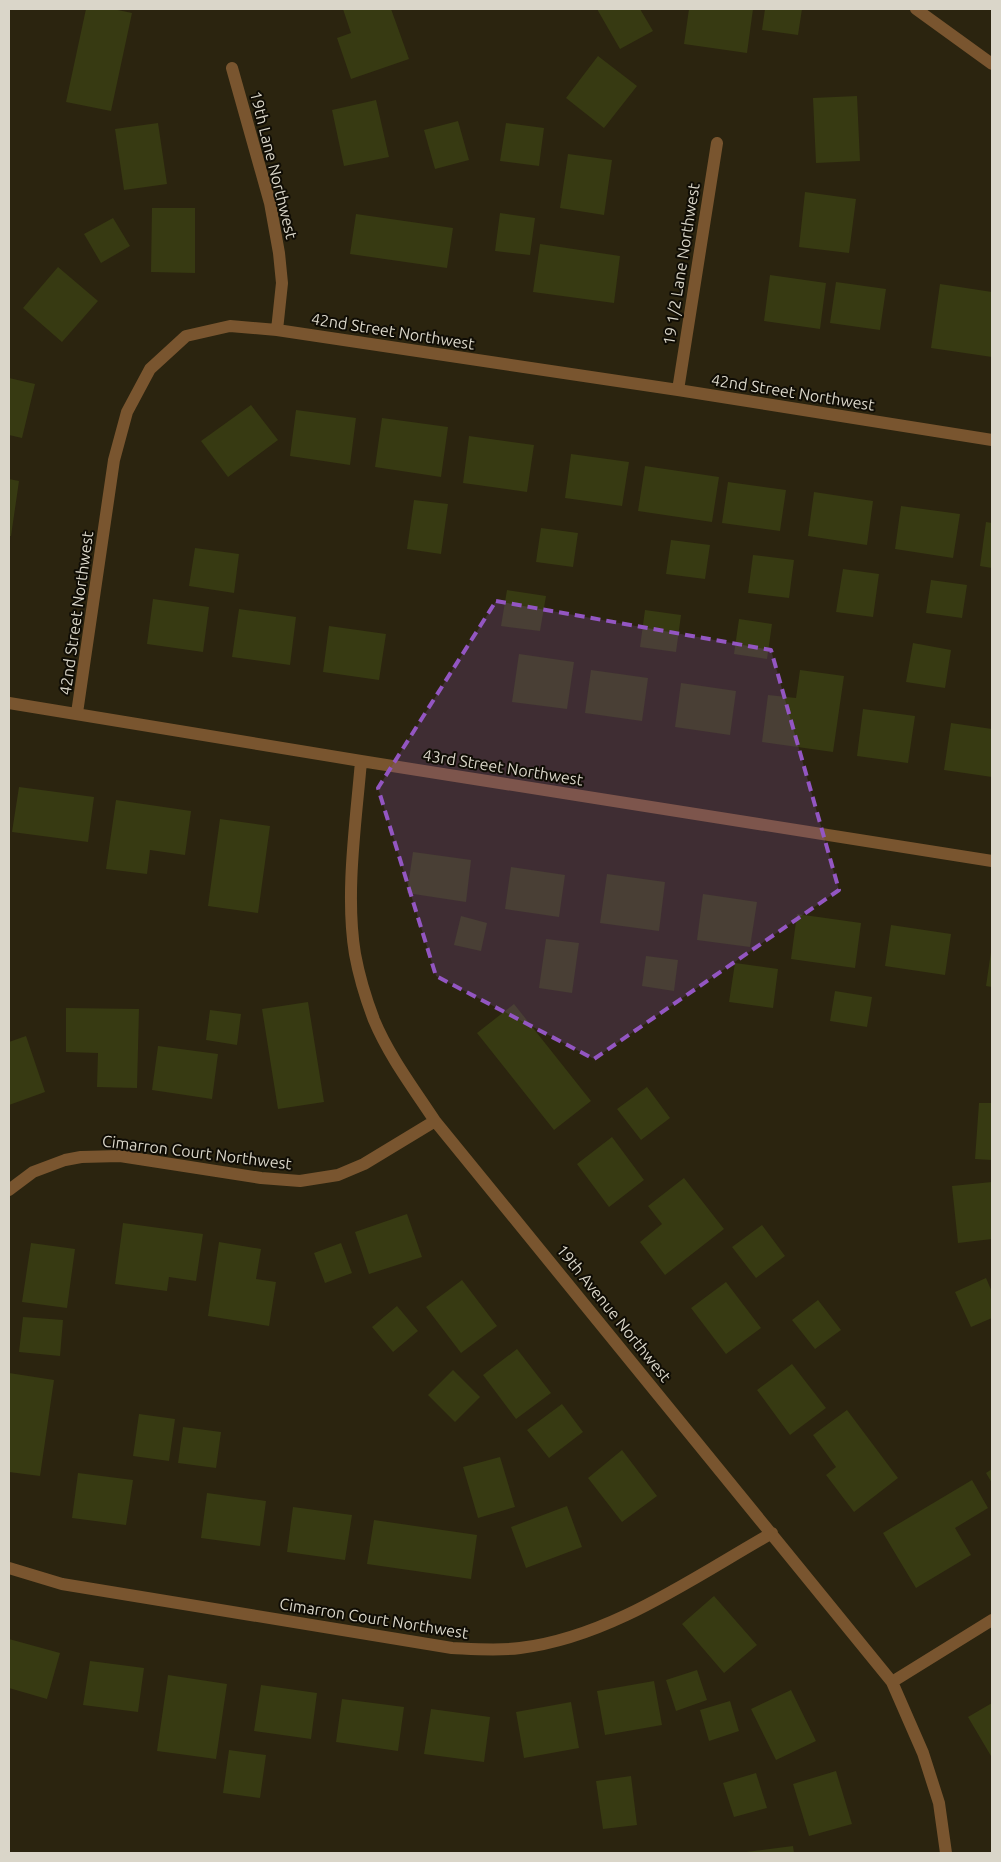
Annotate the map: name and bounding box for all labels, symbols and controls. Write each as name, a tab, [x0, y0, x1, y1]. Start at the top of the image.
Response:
street label: 19th Lane Northwest	[247, 89, 301, 242]
street label: 19 1/2 Lane Northwest	[659, 181, 703, 346]
street label: 42nd Street Northwest	[310, 309, 477, 353]
street label: 42nd Street Northwest	[710, 370, 877, 414]
street label: 42nd Street Northwest	[56, 529, 97, 696]
street label: 43rd Street Northwest	[421, 745, 585, 789]
street label: Cimarron Court Northwest	[101, 1131, 294, 1173]
street label: 19th Avenue Northwest	[553, 1241, 675, 1386]
street label: Cimarron Court Northwest	[278, 1594, 470, 1642]

